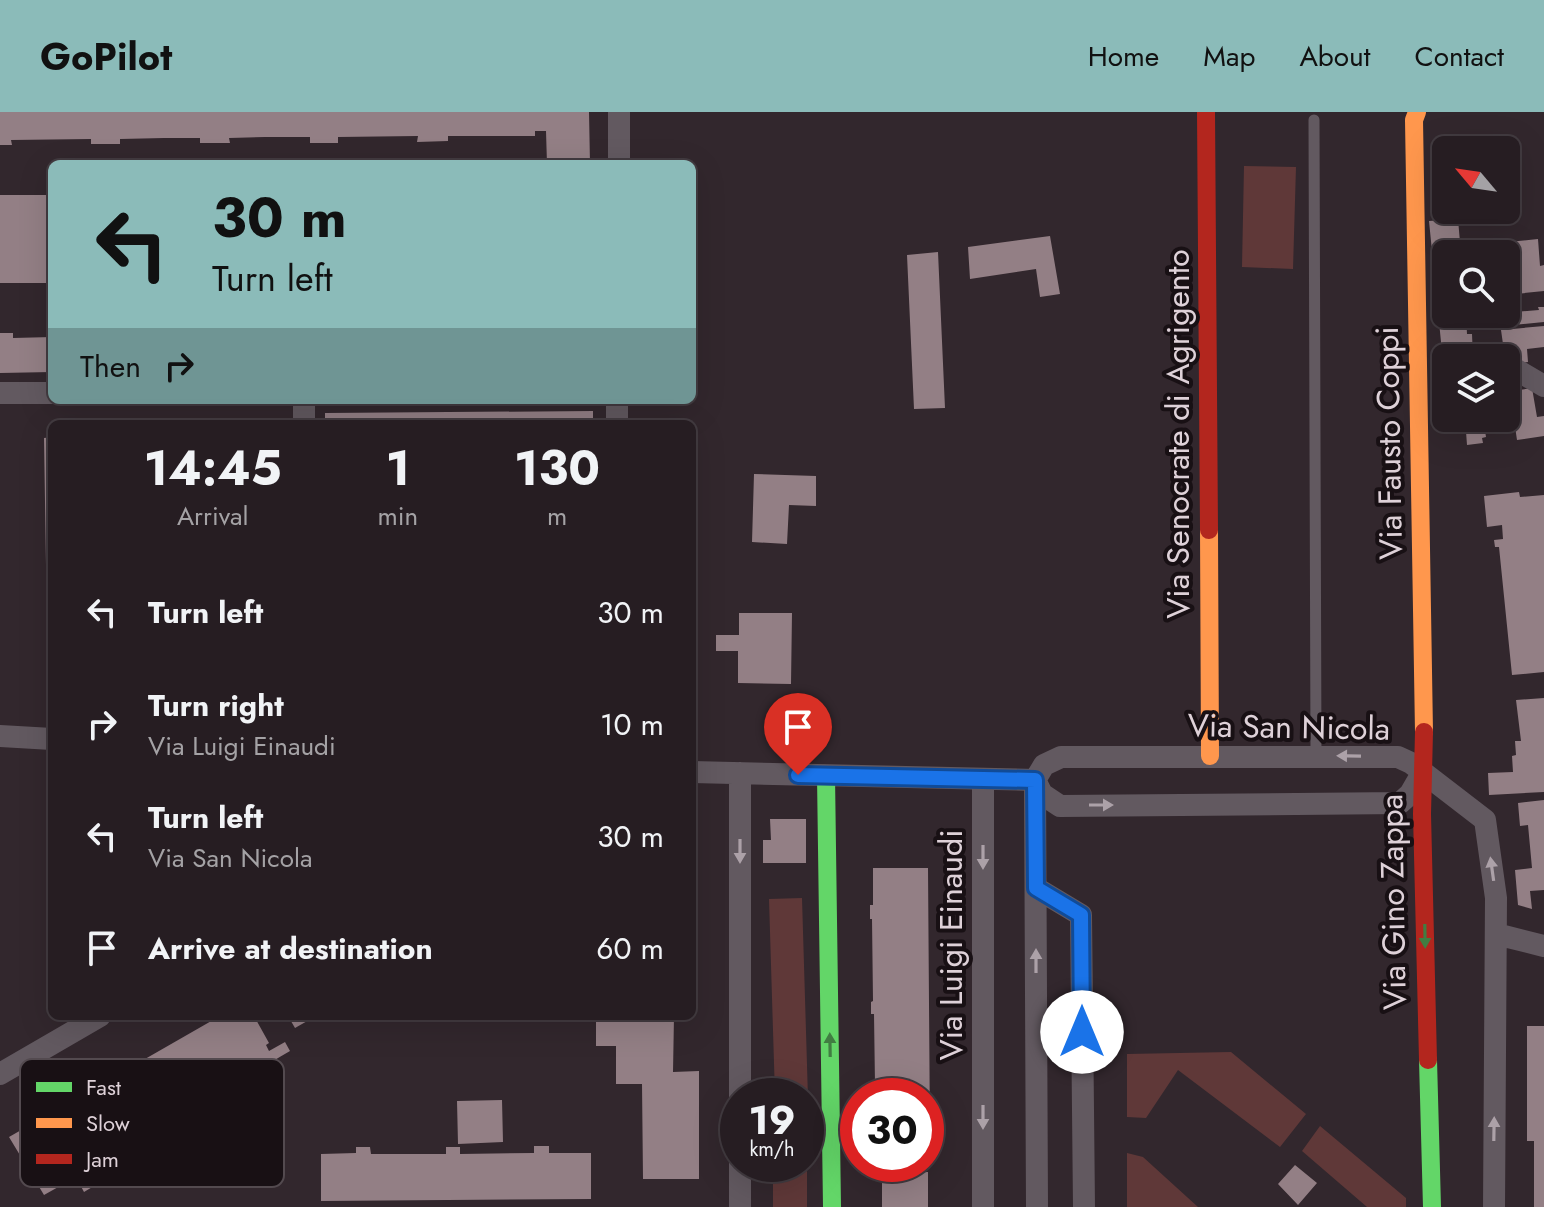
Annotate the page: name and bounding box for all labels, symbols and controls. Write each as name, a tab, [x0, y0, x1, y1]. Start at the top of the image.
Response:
text: GoPilot	[40, 29, 172, 84]
text: Home	[1088, 36, 1159, 77]
text: Map	[1203, 36, 1255, 77]
text: About	[1299, 36, 1371, 77]
text: Contact	[1415, 36, 1504, 77]
north arrow	[1432, 136, 1520, 224]
map controls	[1432, 136, 1520, 432]
text: 30 m	[212, 177, 347, 258]
icon: left	[80, 192, 184, 296]
button: search	[1432, 240, 1520, 328]
street label: Via Senocrate di Agrigento	[1155, 249, 1201, 619]
text: Turn left	[212, 252, 333, 304]
street label: Via Fausto Coppi	[1364, 326, 1414, 560]
icon: right	[157, 344, 201, 388]
button: layers	[1432, 344, 1520, 432]
text: Then	[80, 345, 141, 388]
text: 14:45	[144, 434, 282, 503]
text: 1	[386, 434, 410, 503]
text: 130	[514, 434, 600, 503]
text: Arrival	[177, 497, 249, 535]
text: min	[378, 497, 418, 535]
text: m	[547, 497, 567, 535]
icon: left	[80, 590, 124, 634]
text: Turn left	[148, 591, 263, 634]
text: 30 m	[597, 591, 664, 634]
text: Turn right	[148, 684, 284, 727]
pin	[764, 693, 832, 775]
icon: right	[80, 702, 124, 746]
street label: Via San Nicola	[1187, 702, 1391, 752]
text: 10 m	[600, 703, 664, 746]
icon: arrive	[776, 705, 820, 749]
text: Via Luigi Einaudi	[148, 727, 336, 765]
one-way arrow	[1336, 750, 1361, 763]
street label: Via Gino Zappa	[1368, 794, 1418, 1010]
text: Turn left	[148, 796, 263, 839]
one-way arrow	[1089, 799, 1114, 812]
icon: left	[80, 814, 124, 858]
text: 30 m	[597, 815, 664, 858]
street label: Via Luigi Einaudi	[928, 830, 974, 1060]
text: Via San Nicola	[148, 839, 312, 877]
one-way arrow	[734, 839, 746, 864]
one-way arrow	[977, 845, 989, 870]
one-way arrow	[1485, 856, 1498, 881]
one-way arrow	[1419, 924, 1431, 949]
icon: arrive	[80, 926, 124, 970]
text: Arrive at destination	[148, 927, 433, 970]
text: 60 m	[596, 927, 664, 970]
one-way arrow	[1030, 948, 1042, 973]
position arrow	[1040, 990, 1124, 1074]
one-way arrow	[824, 1032, 836, 1057]
legend	[20, 1059, 284, 1187]
text: Fast	[86, 1071, 122, 1103]
speed limit sign: 30	[840, 1078, 944, 1182]
text: 19	[748, 1091, 796, 1149]
one-way arrow	[977, 1105, 989, 1130]
text: Slow	[86, 1107, 130, 1139]
one-way arrow	[1488, 1116, 1500, 1141]
text: km/h	[749, 1135, 795, 1164]
text: Jam	[83, 1143, 119, 1175]

